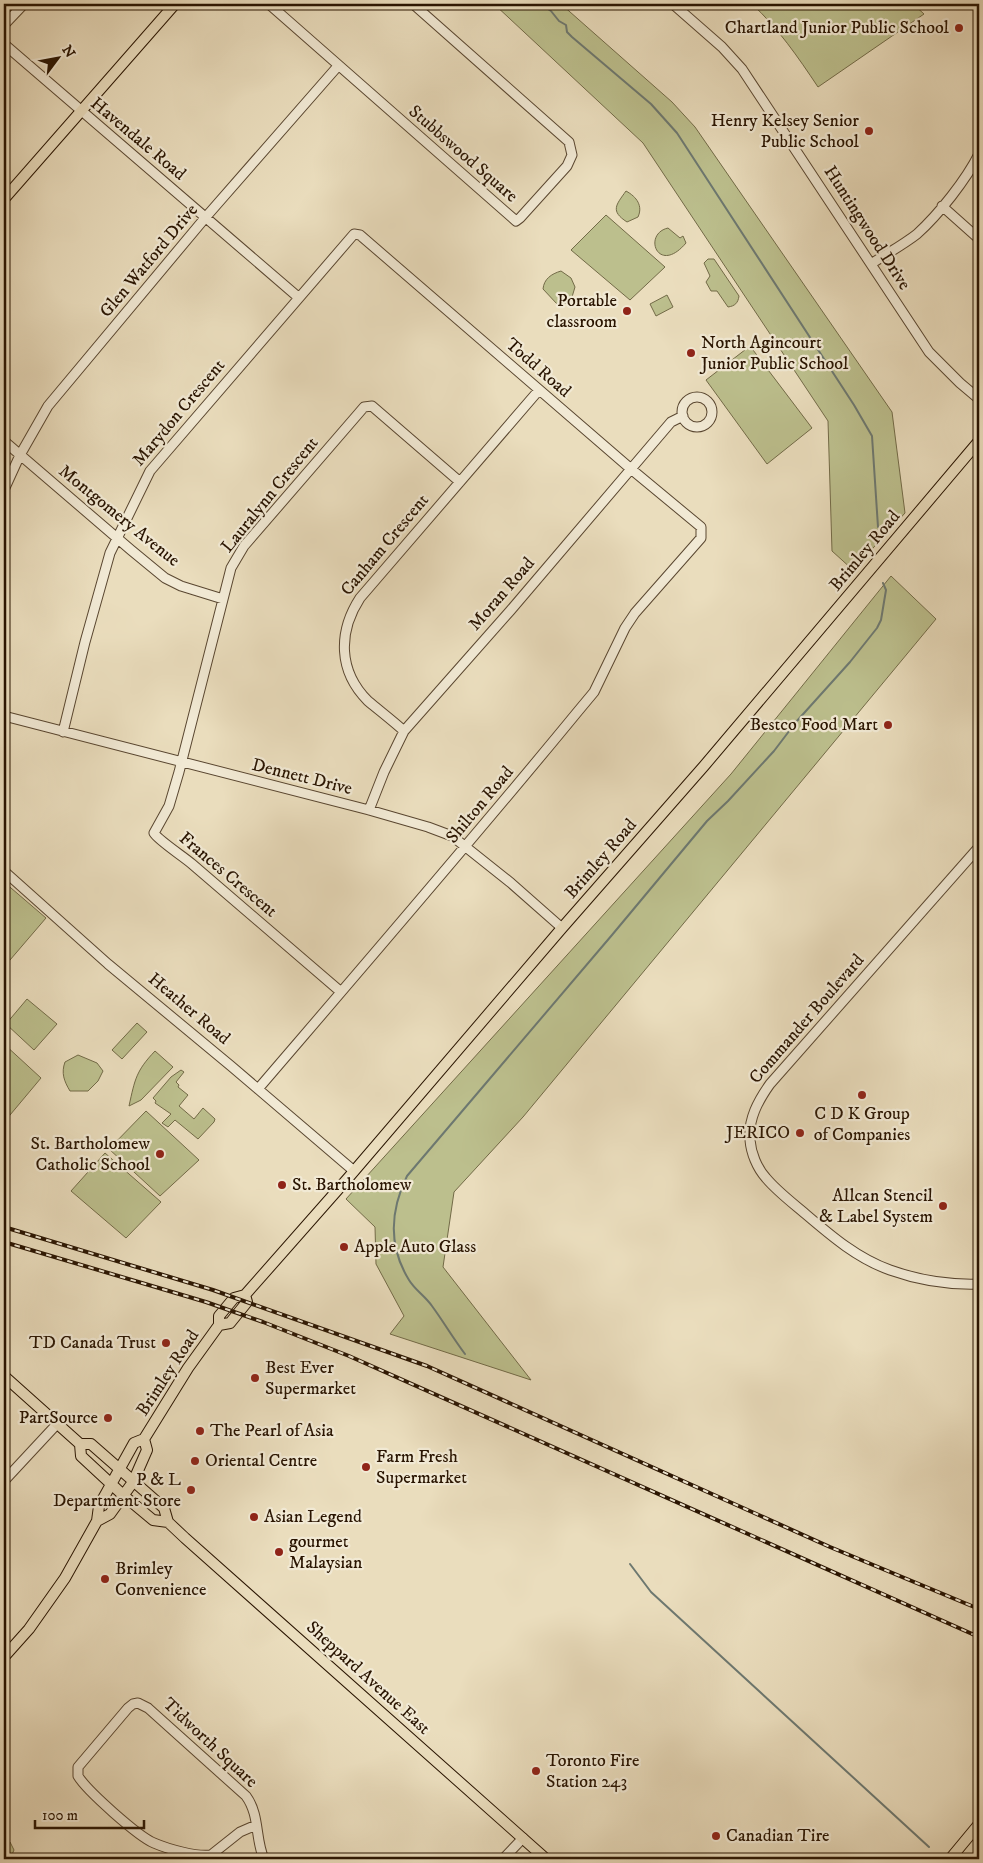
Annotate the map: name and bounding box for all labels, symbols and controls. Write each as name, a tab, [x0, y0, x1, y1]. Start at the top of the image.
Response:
place label: Chartland Junior Public School	[725, 17, 950, 39]
marker: Chartland Junior Public School	[953, 22, 965, 34]
north arrow	[32, 32, 82, 82]
text: N	[57, 42, 79, 62]
street label: Havendale Road	[86, 93, 190, 185]
street label: Stubbswood Square	[404, 101, 522, 207]
place label: Henry Kelsey Senior Public School	[711, 110, 860, 153]
marker: Henry Kelsey Senior Public School	[863, 125, 875, 137]
street label: Huntingwood Drive	[819, 162, 915, 294]
street label: Glen Watford Drive	[95, 200, 203, 322]
place label: Portable classroom	[546, 290, 617, 333]
marker: Portable classroom	[621, 305, 633, 317]
place label: North Agincourt Junior Public School	[699, 332, 849, 375]
street label: Todd Road	[501, 334, 575, 402]
marker: North Agincourt Junior Public School	[685, 347, 697, 359]
street label: Marydon Crescent	[128, 355, 230, 471]
street label: Lauralynn Crescent	[217, 433, 323, 557]
street label: Montgomery Avenue	[54, 460, 184, 572]
street label: Canham Crescent	[336, 490, 434, 600]
street label: Brimley Road	[825, 506, 905, 596]
street label: Moran Road	[464, 553, 540, 635]
place label: Bestco Food Mart	[750, 714, 878, 736]
marker: Bestco Food Mart	[882, 719, 894, 731]
street label: Dennett Drive	[250, 754, 354, 800]
street label: Shilton Road	[441, 762, 519, 848]
street label: Brimley Road	[560, 815, 642, 903]
street label: Frances Crescent	[174, 828, 282, 923]
street label: Commander Boulevard	[745, 950, 869, 1088]
street label: Heather Road	[143, 968, 235, 1050]
marker: C D K Group of Companies	[856, 1089, 868, 1101]
place label: C D K Group of Companies	[814, 1103, 910, 1146]
place label: JERICO	[724, 1122, 790, 1144]
marker: JERICO	[794, 1127, 806, 1139]
place label: St. Bartholomew Catholic School	[31, 1133, 151, 1176]
marker: St. Bartholomew Catholic School	[154, 1148, 166, 1160]
place label: St. Bartholomew	[292, 1174, 412, 1196]
marker: St. Bartholomew	[276, 1179, 288, 1191]
place label: Allcan Stencil & Label System	[819, 1185, 934, 1228]
marker: Allcan Stencil & Label System	[937, 1200, 949, 1212]
place label: Apple Auto Glass	[354, 1236, 476, 1258]
marker: Apple Auto Glass	[338, 1241, 350, 1253]
street label: Brimley Road	[132, 1326, 204, 1420]
place label: TD Canada Trust	[29, 1332, 156, 1354]
marker: TD Canada Trust	[160, 1337, 172, 1349]
place label: Best Ever Supermarket	[265, 1357, 356, 1400]
marker: Best Ever Supermarket	[249, 1372, 261, 1384]
place label: PartSource	[19, 1407, 98, 1429]
marker: PartSource	[102, 1412, 114, 1424]
place label: The Pearl of Asia	[210, 1420, 334, 1442]
marker: The Pearl of Asia	[194, 1425, 206, 1437]
place label: Farm Fresh Supermarket	[376, 1446, 467, 1489]
place label: Oriental Centre	[205, 1450, 317, 1472]
marker: Oriental Centre	[189, 1455, 201, 1467]
marker: Farm Fresh Supermarket	[360, 1461, 372, 1473]
place label: P & L Department Store	[53, 1469, 181, 1512]
marker: P & L Department Store	[185, 1484, 197, 1496]
place label: Asian Legend	[264, 1506, 362, 1528]
marker: Asian Legend	[248, 1511, 260, 1523]
place label: gourmet Malaysian	[289, 1531, 363, 1574]
marker: gourmet Malaysian	[273, 1546, 285, 1558]
place label: Brimley Convenience	[115, 1558, 206, 1601]
marker: Brimley Convenience	[99, 1573, 111, 1585]
street label: Sheppard Avenue East	[301, 1616, 435, 1740]
street label: Tidworth Square	[158, 1693, 262, 1793]
place label: Toronto Fire Station 243	[546, 1750, 639, 1793]
marker: Toronto Fire Station 243	[530, 1765, 542, 1777]
scale bar	[35, 1798, 144, 1830]
text: 100 m	[42, 1806, 78, 1825]
place label: Canadian Tire	[726, 1825, 830, 1847]
marker: Canadian Tire	[710, 1830, 722, 1842]

